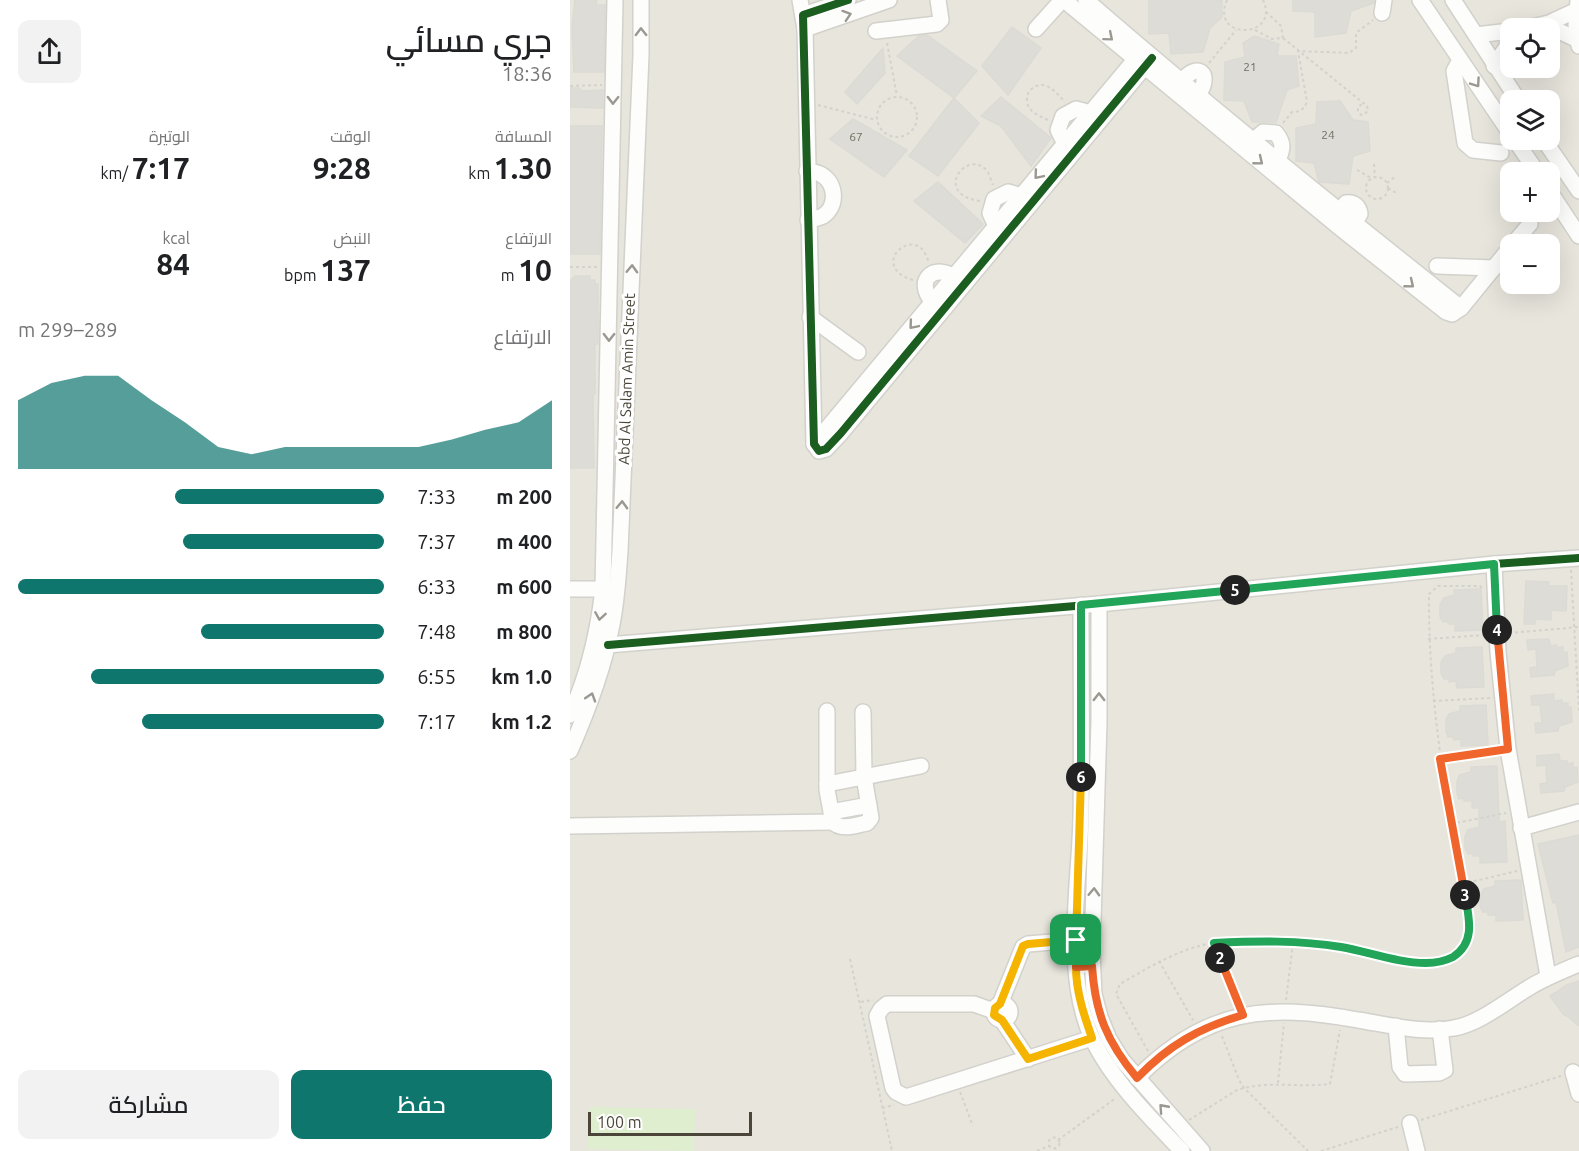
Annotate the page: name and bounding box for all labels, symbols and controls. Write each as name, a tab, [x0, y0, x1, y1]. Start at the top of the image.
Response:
one-way arrow	[841, 10, 852, 23]
map controls	[1500, 18, 1560, 294]
button: locate	[1500, 18, 1560, 78]
button: share	[18, 20, 81, 83]
text: جري مسائي	[386, 21, 552, 58]
one-way arrow	[635, 27, 647, 36]
one-way arrow	[1102, 30, 1113, 41]
house number: 21	[1243, 60, 1257, 73]
text: 18:36	[502, 62, 552, 85]
one-way arrow	[1469, 76, 1480, 87]
button: layers	[1500, 90, 1560, 150]
one-way arrow	[607, 96, 620, 105]
text: الوتيرة	[149, 127, 190, 145]
text: الوقت	[330, 127, 371, 145]
text: المسافة	[495, 127, 552, 145]
house number: 24	[1321, 128, 1335, 141]
house number: 67	[849, 130, 863, 143]
text: 7:17	[132, 151, 190, 185]
text: 9:28	[313, 151, 371, 185]
text: 1.30	[494, 151, 552, 185]
one-way arrow	[1252, 154, 1263, 165]
button: +	[1500, 162, 1560, 222]
text: /km	[100, 164, 132, 182]
text: km	[468, 164, 494, 182]
one-way arrow	[1035, 168, 1046, 179]
text: kcal	[162, 229, 190, 247]
text: النبض	[333, 229, 371, 247]
text: الارتفاع	[505, 229, 552, 247]
button: −	[1500, 234, 1560, 294]
text: 84	[156, 247, 190, 281]
text: 137	[320, 253, 371, 287]
text: 10	[518, 253, 552, 287]
one-way arrow	[626, 264, 639, 273]
text: bpm	[284, 266, 320, 284]
text: m	[501, 266, 518, 284]
one-way arrow	[1404, 277, 1415, 288]
street label: Abd Al Salam Amin Street	[615, 293, 638, 465]
text: 289–299 m	[18, 318, 117, 341]
one-way arrow	[910, 318, 921, 329]
text: الارتفاع	[493, 325, 552, 348]
one-way arrow	[602, 333, 615, 342]
text: 7:33	[417, 485, 456, 508]
text: 200 m	[496, 485, 552, 508]
one-way arrow	[616, 501, 628, 510]
text: 7:37	[417, 530, 456, 553]
text: 400 m	[496, 530, 552, 553]
text: 6:33	[417, 575, 456, 598]
text: 600 m	[496, 575, 552, 598]
pin: 5	[1220, 575, 1250, 605]
text: 5	[1230, 581, 1240, 599]
one-way arrow	[594, 611, 606, 621]
pin: 4	[1482, 615, 1512, 645]
text: 7:48	[417, 620, 456, 643]
text: 800 m	[496, 620, 552, 643]
text: 4	[1492, 621, 1502, 639]
text: 6:55	[417, 665, 456, 688]
text: 1.0 km	[491, 665, 552, 688]
one-way arrow	[584, 692, 596, 703]
one-way arrow	[1093, 693, 1105, 702]
text: 7:17	[417, 710, 456, 733]
text: 1.2 km	[491, 710, 552, 733]
pin: 6	[1066, 762, 1096, 792]
text: 6	[1076, 768, 1086, 786]
pin: 3	[1450, 880, 1480, 910]
text: 3	[1460, 886, 1470, 904]
one-way arrow	[1088, 888, 1100, 897]
pin	[1050, 914, 1101, 965]
icon: arrive	[1059, 923, 1092, 956]
pin: 2	[1205, 943, 1235, 973]
text: 2	[1215, 949, 1225, 967]
button: مشاركة	[18, 1070, 279, 1139]
button: حفظ	[291, 1070, 552, 1139]
one-way arrow	[1159, 1104, 1170, 1115]
scale bar	[588, 1109, 752, 1136]
text: 100 m	[597, 1113, 642, 1131]

